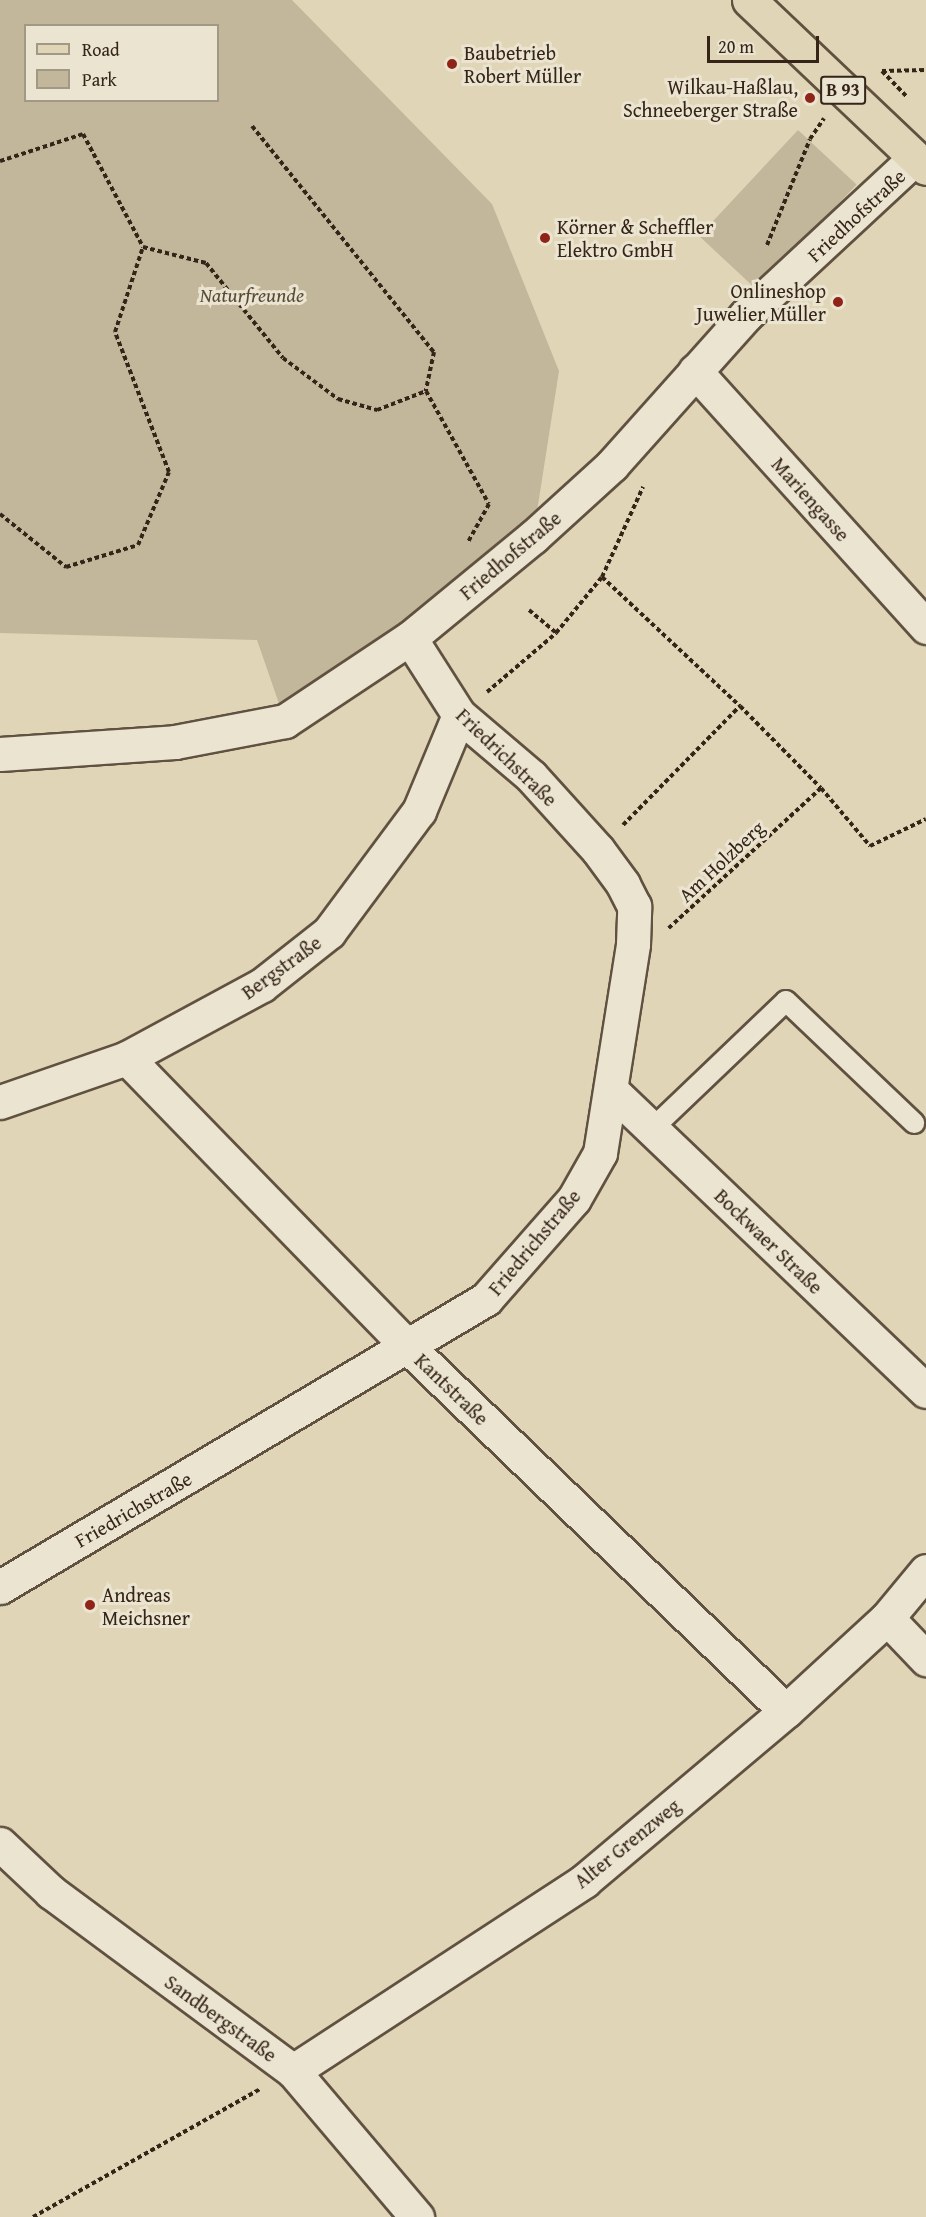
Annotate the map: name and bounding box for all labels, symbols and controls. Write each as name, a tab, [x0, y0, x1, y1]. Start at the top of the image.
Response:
legend	[24, 24, 219, 102]
scale bar	[710, 24, 822, 62]
text: 20 m	[718, 33, 754, 60]
text: Road	[82, 36, 120, 63]
place label: Baubetrieb Robert Müller	[464, 40, 581, 87]
marker: Baubetrieb Robert Müller	[445, 57, 459, 71]
text: Park	[82, 66, 117, 93]
place label: Wilkau-Haßlau, Schneeberger Straße	[623, 74, 798, 121]
road number: B 93	[819, 75, 867, 105]
marker: Wilkau-Haßlau, Schneeberger Straße	[803, 91, 817, 105]
street label: Friedhofstraße	[802, 164, 910, 266]
place label: Körner & Scheffler Elektro GmbH	[557, 214, 713, 261]
marker: Körner & Scheffler Elektro GmbH	[538, 231, 552, 245]
place label: Onlineshop Juwelier Müller	[696, 278, 826, 325]
park label: Naturfreunde	[200, 282, 304, 306]
marker: Onlineshop Juwelier Müller	[831, 295, 845, 309]
street label: Mariengasse	[767, 452, 855, 546]
street label: Friedhofstraße	[454, 506, 566, 604]
street label: Friedrichstraße	[452, 703, 562, 811]
street label: Am Holzberg	[673, 815, 769, 907]
street label: Bergstraße	[237, 930, 325, 1004]
street label: Bockwaer Straße	[710, 1183, 828, 1299]
street label: Friedrichstraße	[483, 1184, 585, 1300]
street label: Kantstraße	[410, 1348, 494, 1430]
street label: Friedrichstraße	[70, 1466, 196, 1552]
place label: Andreas Meichsner	[102, 1582, 190, 1629]
marker: Andreas Meichsner	[83, 1598, 97, 1612]
street label: Alter Grenzweg	[569, 1793, 685, 1893]
street label: Sandbergstraße	[160, 1969, 282, 2067]

